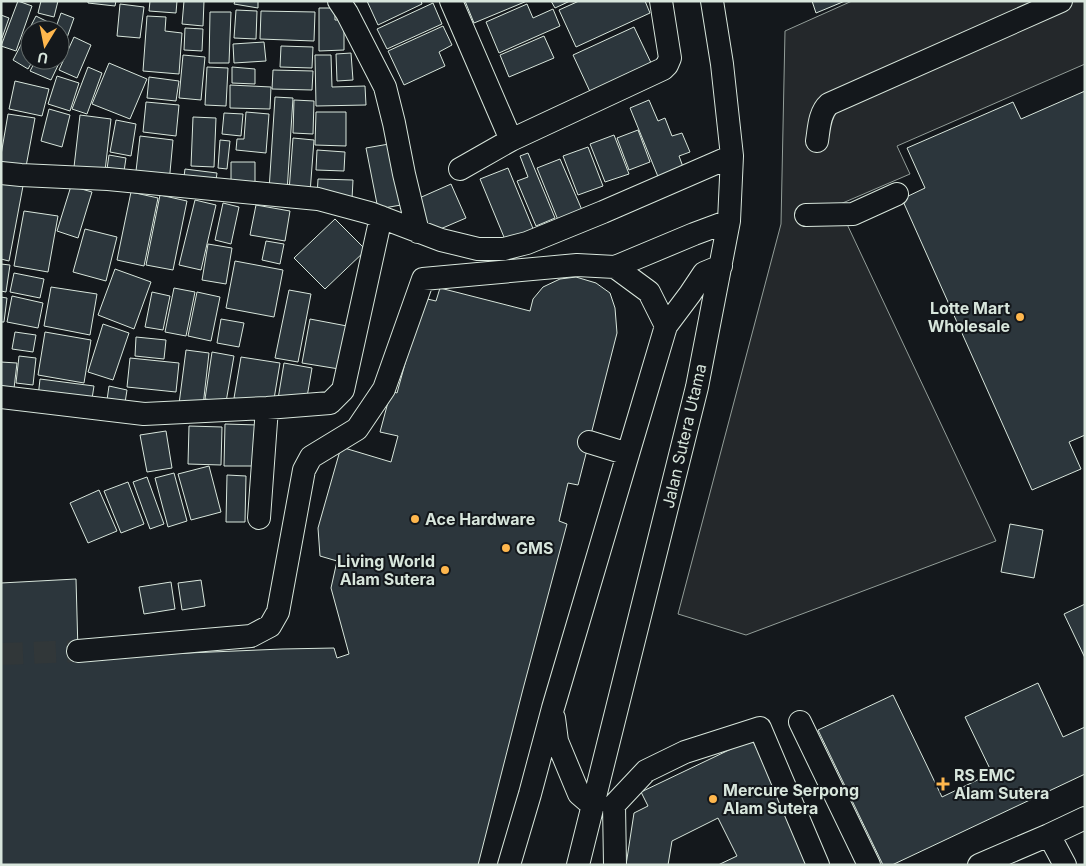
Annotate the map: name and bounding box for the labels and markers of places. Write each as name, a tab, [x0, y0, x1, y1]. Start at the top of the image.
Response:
place label: Lotte Mart Wholesale	[928, 298, 1010, 336]
marker: Lotte Mart Wholesale	[1014, 311, 1026, 323]
place label: Ace Hardware	[425, 509, 535, 529]
marker: Ace Hardware	[409, 513, 421, 525]
place label: GMS	[516, 538, 553, 558]
marker: GMS	[500, 542, 512, 554]
place label: Living World Alam Sutera	[337, 551, 435, 589]
marker: Living World Alam Sutera	[439, 564, 451, 576]
place label: RS EMC Alam Sutera	[954, 765, 1049, 803]
marker: RS EMC Alam Sutera	[936, 777, 950, 791]
place label: Mercure Serpong Alam Sutera	[723, 780, 859, 818]
marker: Mercure Serpong Alam Sutera	[707, 793, 719, 805]

